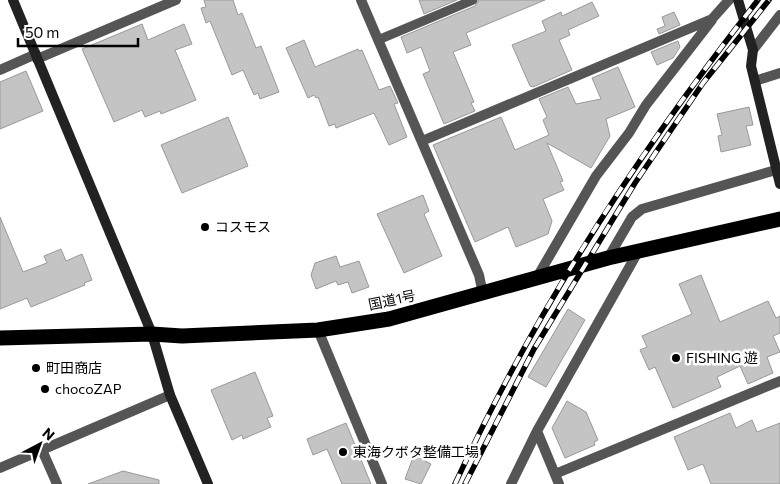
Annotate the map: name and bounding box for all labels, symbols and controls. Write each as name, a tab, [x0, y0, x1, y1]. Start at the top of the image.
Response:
scale bar	[18, 15, 138, 47]
text: 50 m	[25, 23, 59, 41]
place label: コスモス	[215, 218, 271, 235]
marker: コスモス	[199, 221, 211, 233]
street label: 国道1号	[367, 286, 417, 313]
place label: FISHING 遊	[686, 349, 758, 366]
marker: FISHING 遊	[670, 352, 682, 364]
place label: 町田商店	[46, 359, 102, 376]
marker: 町田商店	[30, 362, 42, 374]
place label: chocoZAP	[55, 380, 122, 397]
marker: chocoZAP	[39, 383, 51, 395]
north arrow	[15, 419, 65, 469]
text: N	[39, 424, 58, 444]
place label: 東海クボタ整備工場	[353, 443, 479, 460]
marker: 東海クボタ整備工場	[337, 446, 349, 458]

